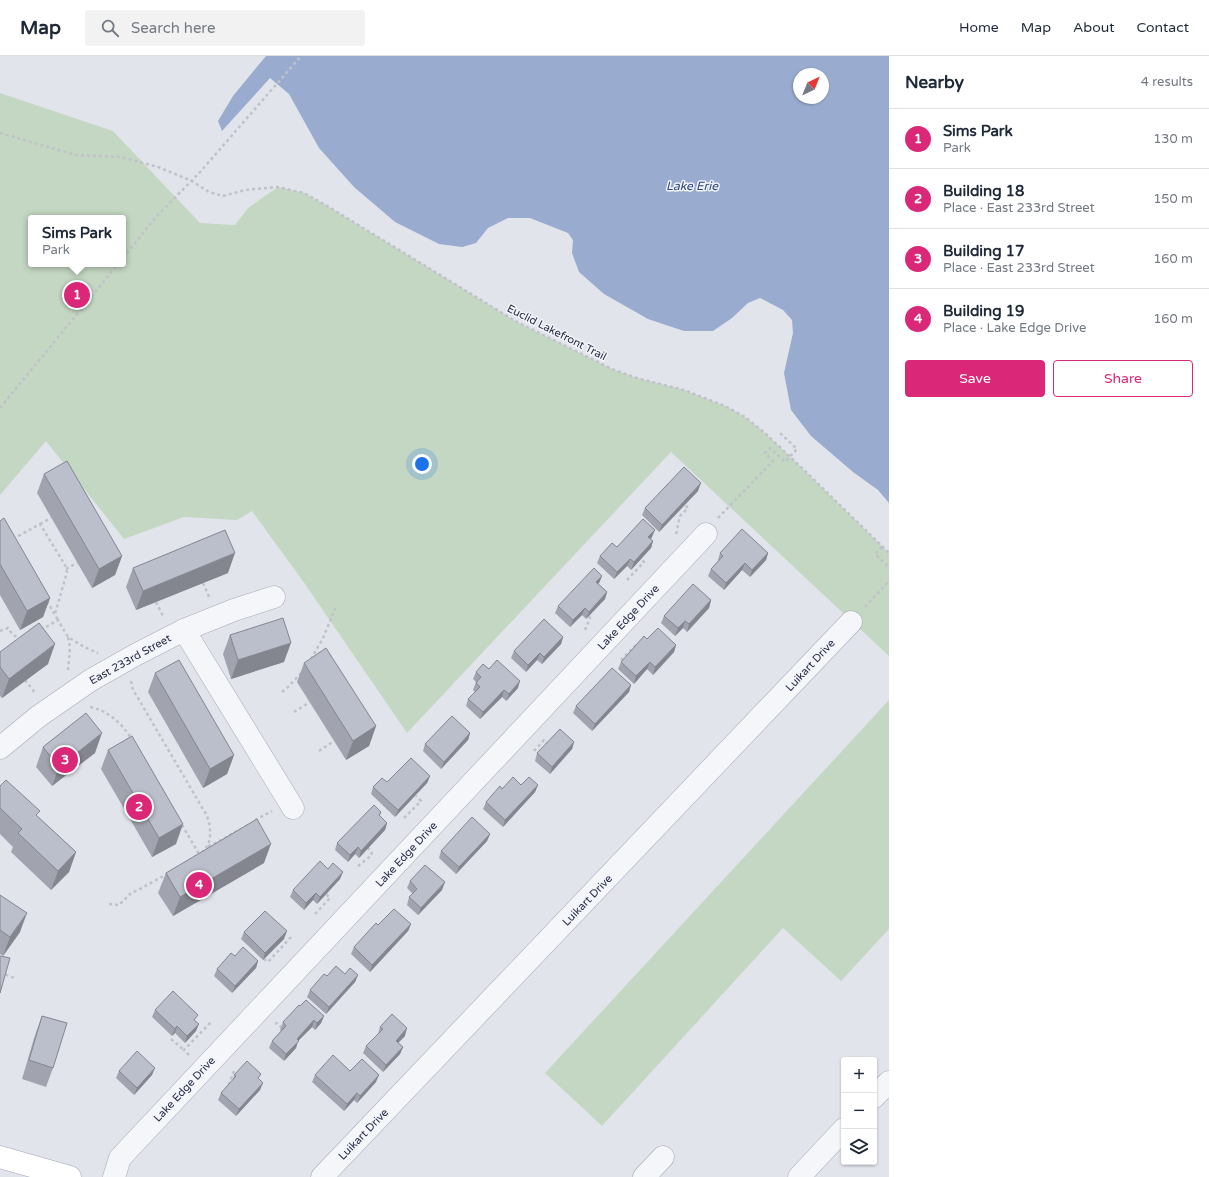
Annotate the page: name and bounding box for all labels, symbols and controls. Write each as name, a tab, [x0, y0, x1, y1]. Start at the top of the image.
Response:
search box	[85, 10, 365, 46]
text: Map	[20, 17, 61, 39]
icon: search	[99, 17, 121, 39]
text: Search here	[131, 19, 215, 37]
text: Home	[959, 19, 999, 36]
text: Map	[1021, 19, 1051, 36]
text: About	[1073, 19, 1115, 36]
text: Contact	[1137, 19, 1189, 36]
north arrow	[793, 68, 829, 104]
text: Nearby	[905, 72, 964, 93]
text: 4 results	[1141, 74, 1193, 90]
text: Sims Park	[943, 122, 1013, 140]
text: 1	[914, 131, 922, 147]
text: 130 m	[1153, 131, 1193, 147]
text: Park	[943, 140, 971, 156]
water label: Lake Erie	[666, 179, 719, 193]
text: Building 18	[943, 182, 1024, 200]
text: 2	[914, 191, 922, 207]
text: 150 m	[1153, 191, 1193, 207]
text: Place · East 233rd Street	[943, 200, 1095, 216]
popup	[28, 215, 126, 267]
text: Sims Park	[42, 224, 112, 242]
text: Park	[42, 242, 70, 258]
text: Building 17	[943, 242, 1024, 260]
text: 3	[914, 251, 922, 267]
text: 160 m	[1153, 251, 1193, 267]
text: Place · East 233rd Street	[943, 260, 1095, 276]
pin: 1	[64, 280, 90, 310]
street label: Euclid Lakefront Trail	[505, 302, 609, 363]
text: Building 19	[943, 302, 1024, 320]
text: 4	[914, 311, 922, 327]
text: 160 m	[1153, 311, 1193, 327]
text: Place · Lake Edge Drive	[943, 320, 1086, 336]
button: Save	[905, 360, 1045, 397]
button: Share	[1053, 360, 1193, 397]
your location	[412, 454, 432, 474]
street label: Lake Edge Drive	[595, 582, 662, 653]
street label: East 233rd Street	[87, 632, 173, 687]
street label: Luikart Drive	[783, 637, 838, 694]
pin: 3	[52, 745, 78, 775]
pin: 2	[126, 792, 152, 822]
street label: Lake Edge Drive	[373, 819, 440, 890]
pin: 4	[186, 870, 212, 900]
street label: Luikart Drive	[560, 872, 615, 929]
street label: Lake Edge Drive	[151, 1054, 218, 1125]
map controls	[841, 1057, 877, 1165]
button: +	[841, 1057, 877, 1093]
button: −	[841, 1093, 877, 1129]
street label: Luikart Drive	[336, 1106, 391, 1163]
button: layers	[841, 1129, 877, 1165]

